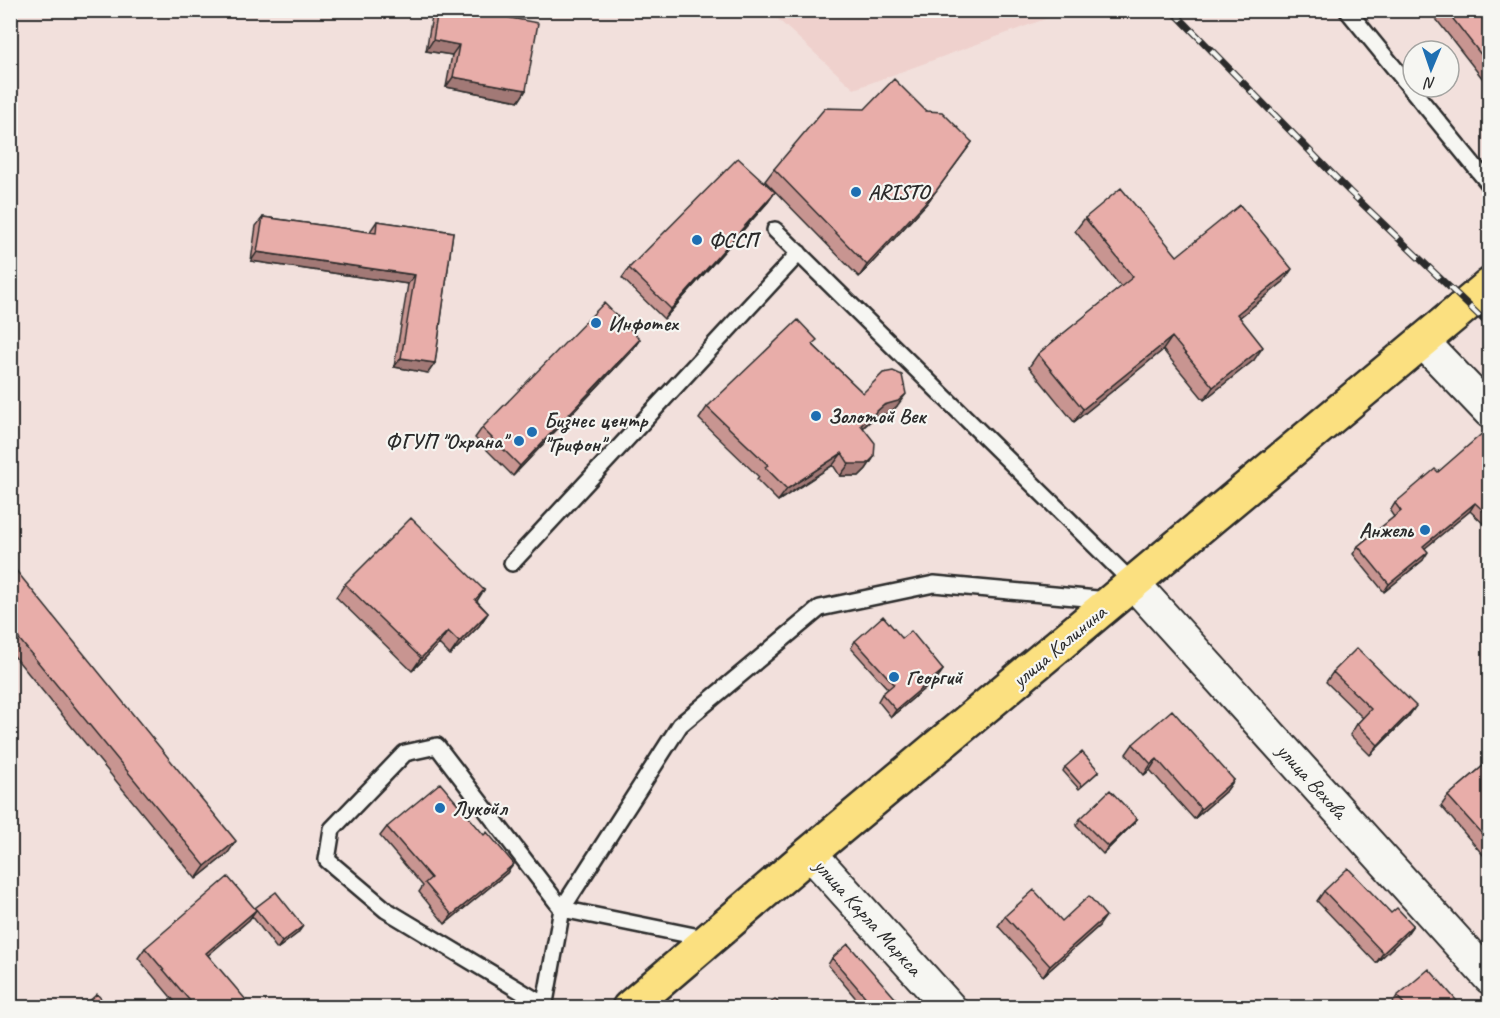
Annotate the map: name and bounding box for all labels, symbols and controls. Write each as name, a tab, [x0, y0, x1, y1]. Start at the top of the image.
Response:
north arrow	[1401, 39, 1461, 99]
text: N	[1422, 73, 1436, 93]
place label: ARISTO	[868, 179, 932, 205]
marker: ARISTO	[849, 185, 863, 199]
place label: ФССП	[709, 227, 762, 253]
marker: ФССП	[690, 233, 704, 247]
place label: Инфотех	[608, 310, 679, 336]
marker: Инфотех	[589, 316, 603, 330]
place label: Золотой Век	[828, 403, 928, 429]
place label: Бизнес центр "Грифон"	[544, 407, 649, 457]
marker: Золотой Век	[809, 409, 823, 423]
marker: Бизнес центр "Грифон"	[525, 425, 539, 439]
place label: ФГУП "Охрана"	[386, 428, 512, 454]
marker: ФГУП "Охрана"	[512, 434, 526, 448]
place label: Анжель	[1359, 517, 1415, 543]
marker: Анжель	[1418, 523, 1432, 537]
street label: улица Калинина	[1005, 598, 1113, 694]
place label: Георгий	[906, 664, 964, 690]
marker: Георгий	[887, 670, 901, 684]
street label: улица Вехова	[1270, 736, 1354, 826]
place label: Лукойл	[452, 795, 509, 821]
marker: Лукойл	[433, 801, 447, 815]
street label: улица Карла Маркса	[807, 851, 929, 982]

